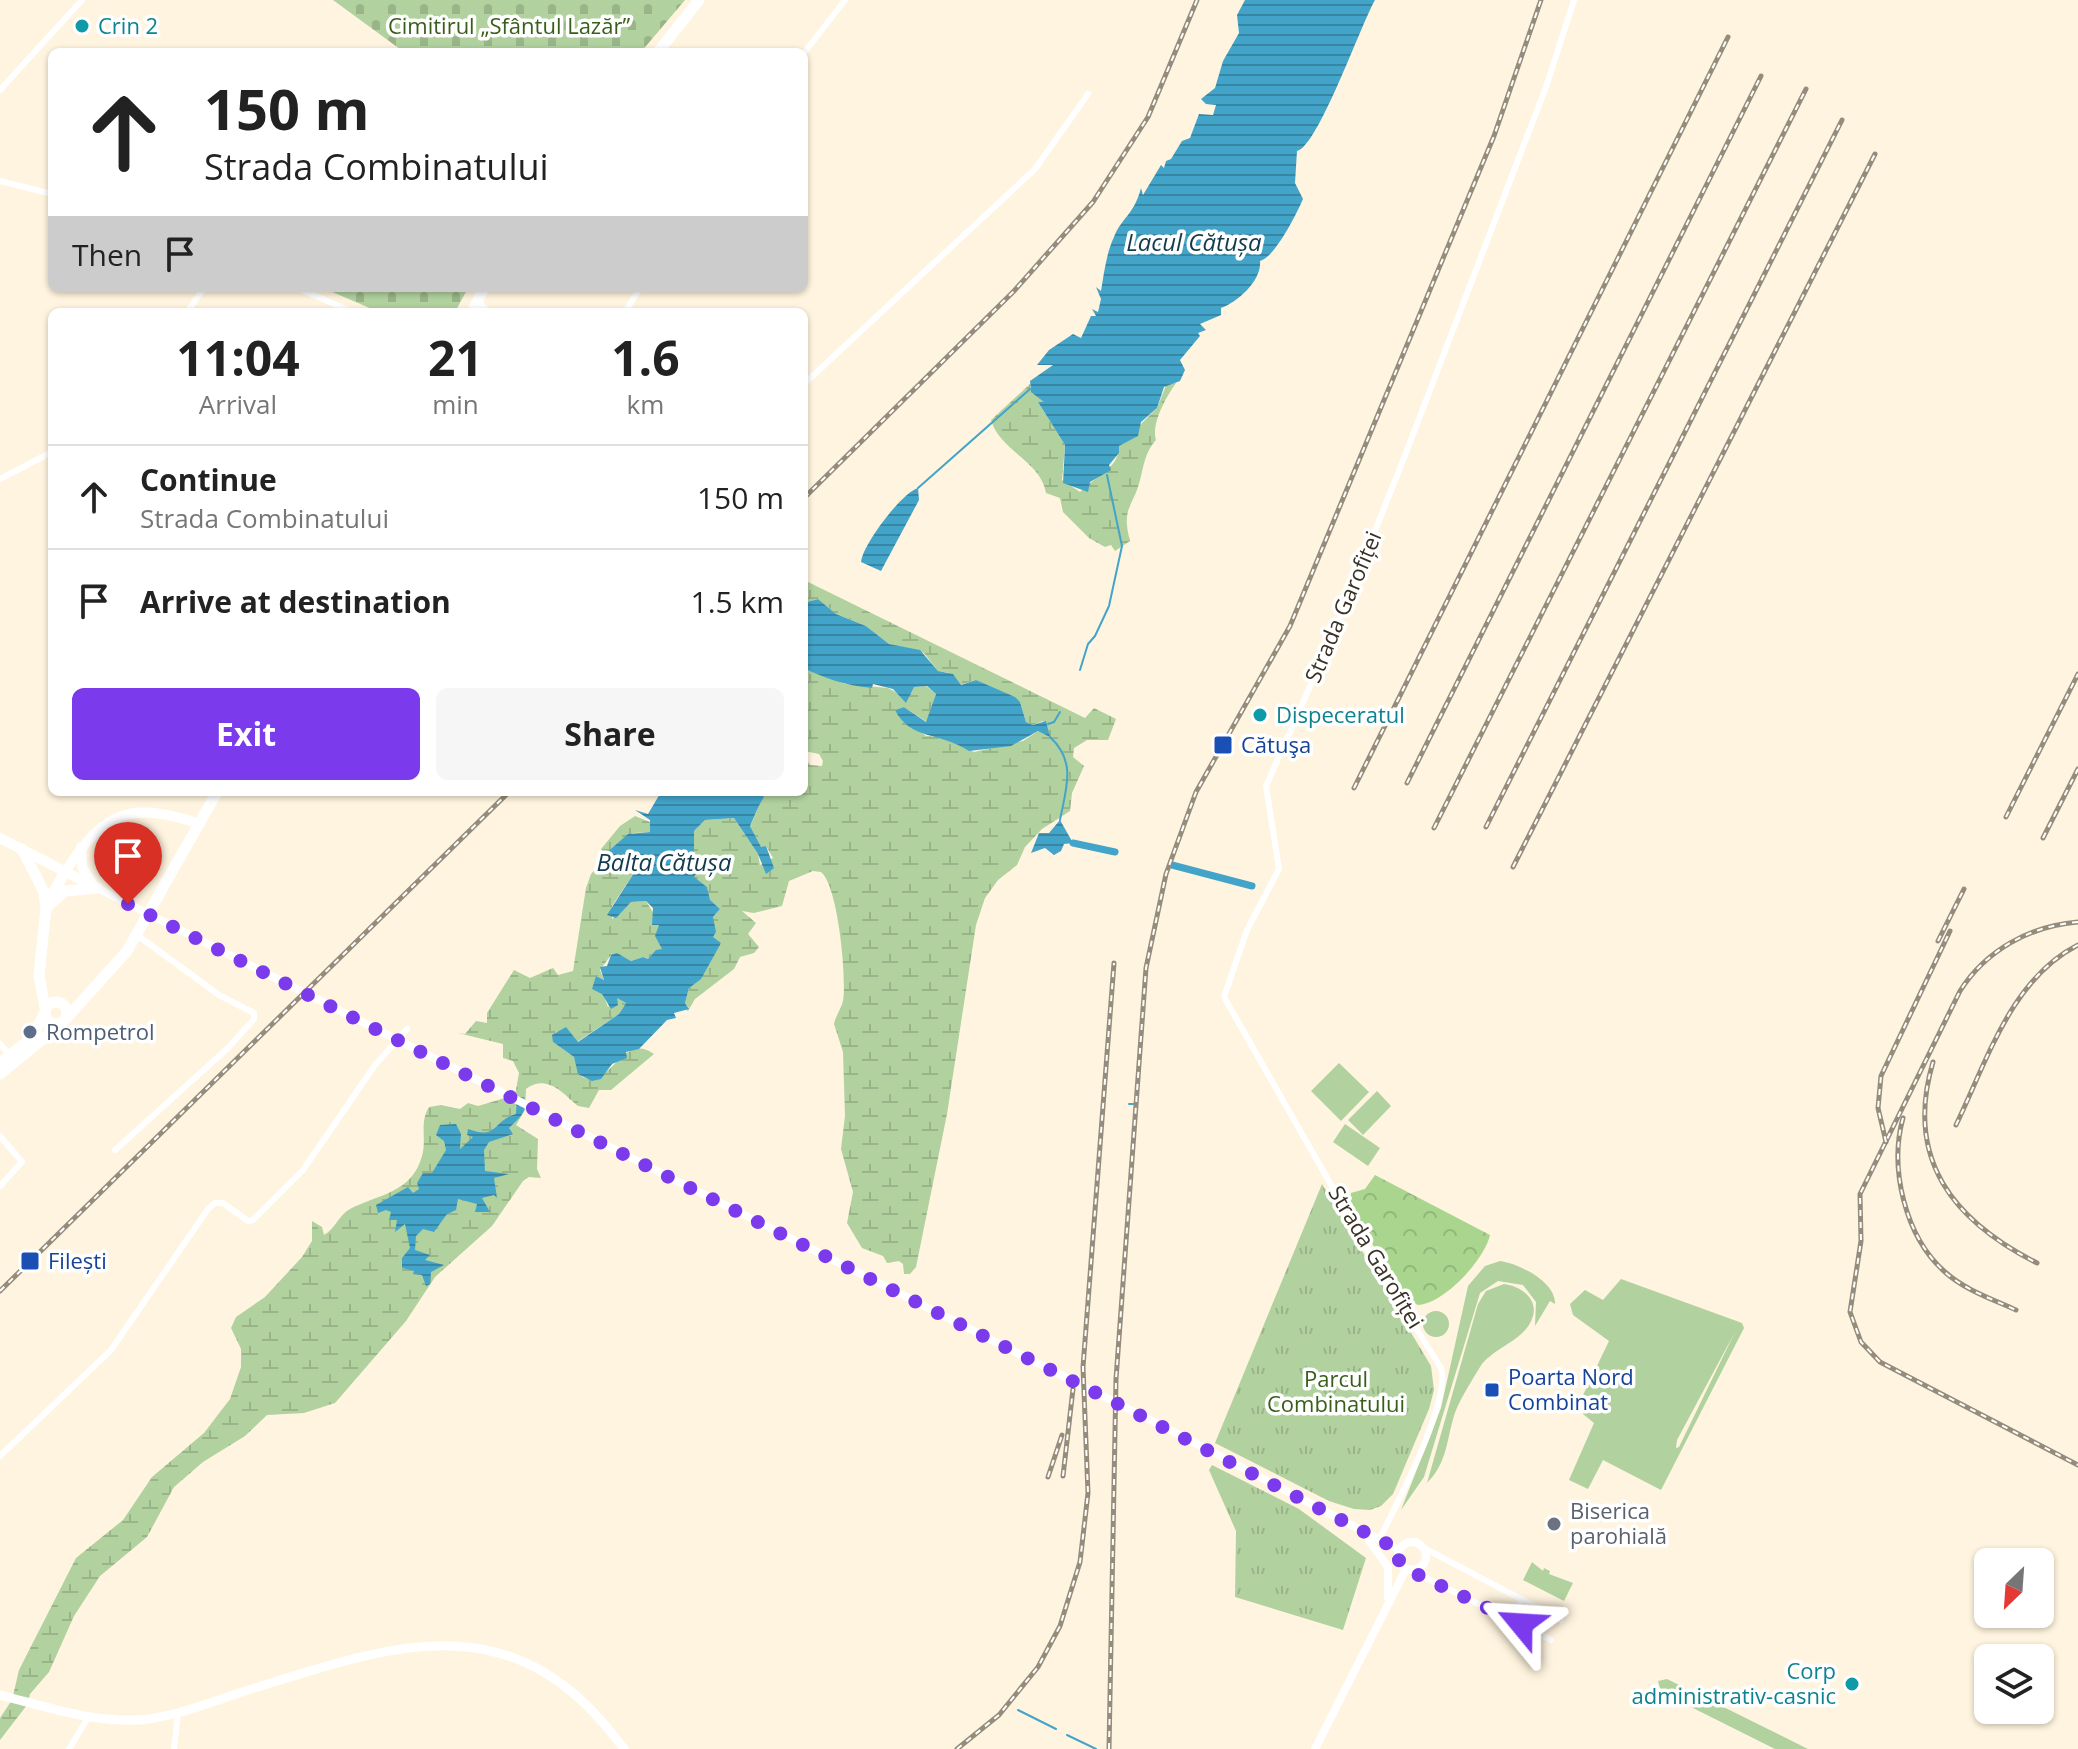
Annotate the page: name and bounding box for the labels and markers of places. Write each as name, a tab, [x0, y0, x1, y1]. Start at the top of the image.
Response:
place label: Crin 2	[98, 10, 158, 40]
marker: Crin 2	[73, 17, 91, 35]
place label: Dispeceratul	[1276, 699, 1405, 729]
marker: Dispeceratul	[1251, 706, 1269, 724]
place label: Cătuşa	[1241, 729, 1311, 759]
marker: Cătuşa	[1212, 734, 1234, 756]
pin	[94, 822, 162, 904]
place label: Rompetrol	[46, 1016, 155, 1046]
marker: Rompetrol	[21, 1023, 39, 1041]
place label: Filești	[48, 1245, 107, 1275]
marker: Filești	[19, 1250, 41, 1272]
place label: Poarta Nord Combinat	[1508, 1361, 1634, 1416]
marker: Poarta Nord Combinat	[1483, 1381, 1501, 1399]
place label: Biserica parohială	[1570, 1495, 1667, 1550]
marker: Biserica parohială	[1545, 1515, 1563, 1533]
place label: Corp administrativ-casnic	[1632, 1655, 1836, 1710]
marker: Corp administrativ-casnic	[1843, 1675, 1861, 1693]

